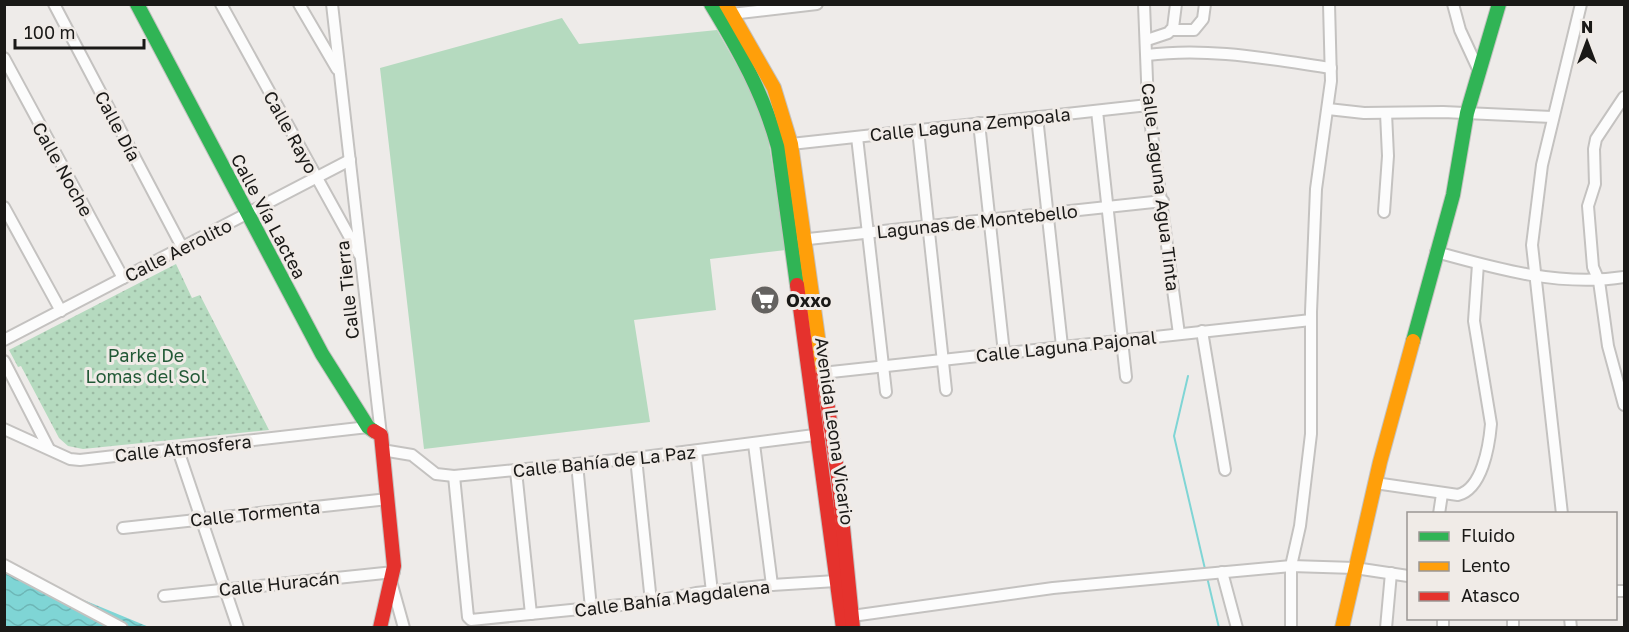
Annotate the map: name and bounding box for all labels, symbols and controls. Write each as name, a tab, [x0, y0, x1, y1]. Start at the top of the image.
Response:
scale bar	[15, 12, 144, 50]
north arrow	[1557, 12, 1617, 72]
text: N	[1581, 17, 1593, 37]
text: 100 m	[24, 21, 75, 43]
street label: Calle Laguna Agua Tinta	[1137, 82, 1185, 292]
street label: Calle Día	[90, 87, 146, 165]
street label: Calle Rayo	[259, 87, 323, 177]
street label: Calle Laguna Zempoala	[869, 103, 1071, 145]
street label: Calle Noche	[28, 118, 98, 220]
street label: Calle Vía Lactea	[227, 150, 311, 282]
street label: Lagunas de Montebello	[875, 199, 1079, 243]
street label: Calle Aerolito	[121, 214, 235, 286]
street label: Calle Tierra	[331, 240, 363, 340]
supermarket icon: Oxxo	[749, 284, 781, 316]
place label: Oxxo	[786, 289, 831, 311]
street label: Calle Laguna Pajonal	[975, 326, 1158, 366]
street label: Avenida Leona Vicario	[811, 336, 859, 526]
park label: Parke De Lomas del Sol	[86, 344, 207, 387]
street label: Calle Atmosfera	[114, 430, 252, 466]
street label: Calle Bahía de La Paz	[512, 440, 696, 482]
street label: Calle Tormenta	[189, 495, 321, 531]
legend	[1407, 512, 1617, 620]
text: Fluido	[1461, 524, 1515, 546]
text: Lento	[1461, 554, 1510, 576]
street label: Calle Huracán	[218, 566, 340, 600]
street label: Calle Bahía Magdalena	[573, 575, 771, 621]
text: Atasco	[1461, 584, 1520, 606]

